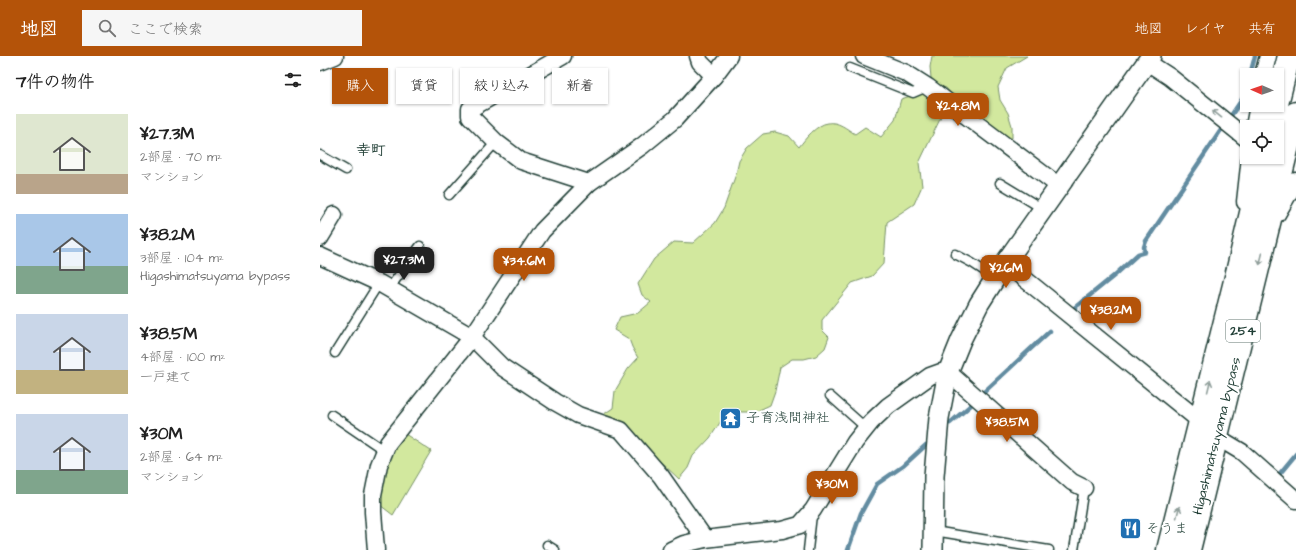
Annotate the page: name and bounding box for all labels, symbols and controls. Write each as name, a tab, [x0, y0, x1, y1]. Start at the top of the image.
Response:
search box	[82, 10, 362, 46]
text: 地図	[20, 16, 58, 43]
icon: search	[96, 17, 118, 39]
text: ここで検索	[128, 19, 203, 40]
text: 地図	[1135, 19, 1163, 39]
text: レイヤ	[1185, 19, 1226, 39]
text: 共有	[1248, 19, 1276, 39]
chip: 購入	[332, 68, 388, 104]
chip: 賃貸	[396, 68, 452, 104]
chip: 絞り込み	[460, 68, 544, 104]
chip: 新着	[552, 68, 608, 104]
north arrow	[1240, 68, 1284, 112]
map controls	[1240, 68, 1284, 164]
icon: filters	[282, 69, 304, 91]
text: 7件の物件	[16, 70, 94, 94]
pin: ¥24.8M	[925, 93, 991, 127]
text: ¥24.8M	[936, 97, 980, 115]
one-way arrow	[1211, 110, 1222, 119]
button: locate	[1240, 120, 1284, 164]
text: ¥27.3M	[140, 122, 194, 146]
icon: home	[48, 130, 96, 178]
district label: 幸町	[356, 140, 386, 161]
text: 2部屋 · 70 m²	[140, 148, 222, 166]
text: マンション	[140, 168, 204, 186]
text: ¥38.2M	[140, 223, 195, 247]
icon: home	[48, 230, 96, 278]
pin: ¥27.3M	[371, 247, 437, 281]
pin: ¥34.6M	[491, 248, 557, 282]
text: 3部屋 · 104 m²	[140, 249, 224, 267]
text: ¥27.3M	[383, 251, 425, 269]
text: ¥34.6M	[502, 252, 546, 270]
one-way arrow	[1256, 253, 1264, 266]
pin: ¥26M	[982, 255, 1030, 289]
text: ¥26M	[989, 259, 1023, 277]
text: Higashimatsuyama bypass	[140, 267, 290, 285]
pin: ¥38.2M	[1078, 297, 1144, 331]
text: ¥38.2M	[1090, 301, 1132, 319]
road number: 254	[1226, 320, 1260, 342]
text: ¥38.5M	[140, 322, 197, 346]
icon: home	[48, 330, 96, 378]
text: 4部屋 · 100 m²	[140, 348, 225, 366]
street label: Higashimatsuyama bypass	[1188, 355, 1246, 517]
text: 一戸建て	[140, 368, 192, 386]
one-way arrow	[1205, 380, 1213, 393]
temple icon: 子育浅間神社	[717, 405, 743, 431]
place label: 子育浅間神社	[746, 408, 830, 428]
pin: ¥38.5M	[974, 409, 1040, 443]
text: ¥38.5M	[985, 413, 1029, 431]
text: ¥30M	[140, 422, 183, 446]
icon: home	[48, 430, 96, 478]
text: 2部屋 · 64 m²	[140, 448, 223, 466]
text: マンション	[140, 468, 204, 486]
pin: ¥30M	[808, 471, 856, 505]
text: ¥30M	[816, 475, 848, 493]
one-way arrow	[1174, 506, 1182, 519]
restaurant icon: そうま	[1117, 516, 1143, 542]
place label: そうま	[1146, 519, 1188, 539]

